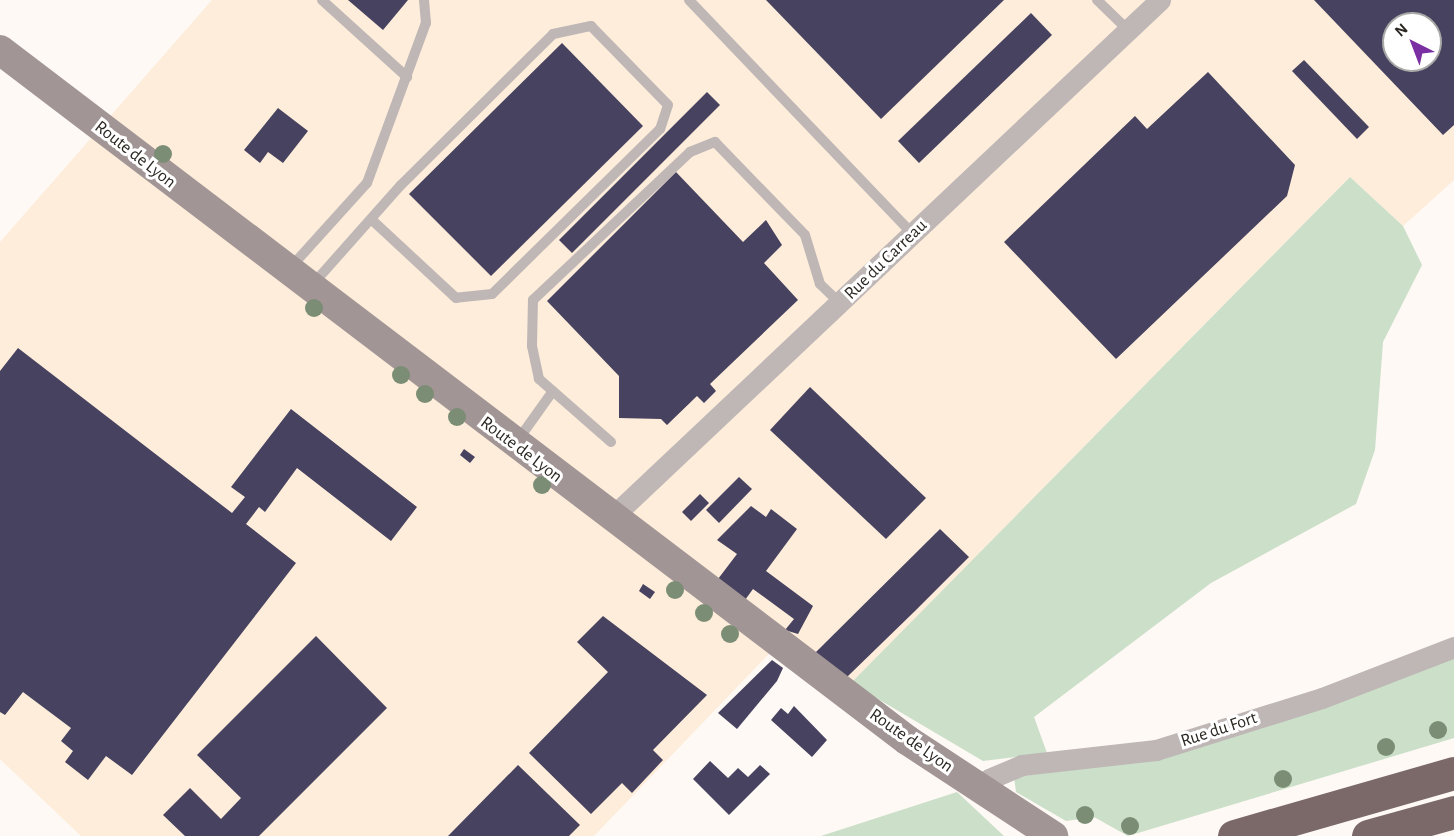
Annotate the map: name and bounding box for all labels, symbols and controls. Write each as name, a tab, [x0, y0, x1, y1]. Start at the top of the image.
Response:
north arrow	[1382, 12, 1442, 72]
text: N	[1392, 20, 1411, 40]
street label: Route de Lyon	[90, 117, 180, 193]
street label: Rue du Carreau	[840, 215, 932, 305]
street label: Route de Lyon	[476, 412, 566, 488]
street label: Route de Lyon	[865, 704, 957, 778]
street label: Rue du Fort	[1178, 708, 1260, 752]

